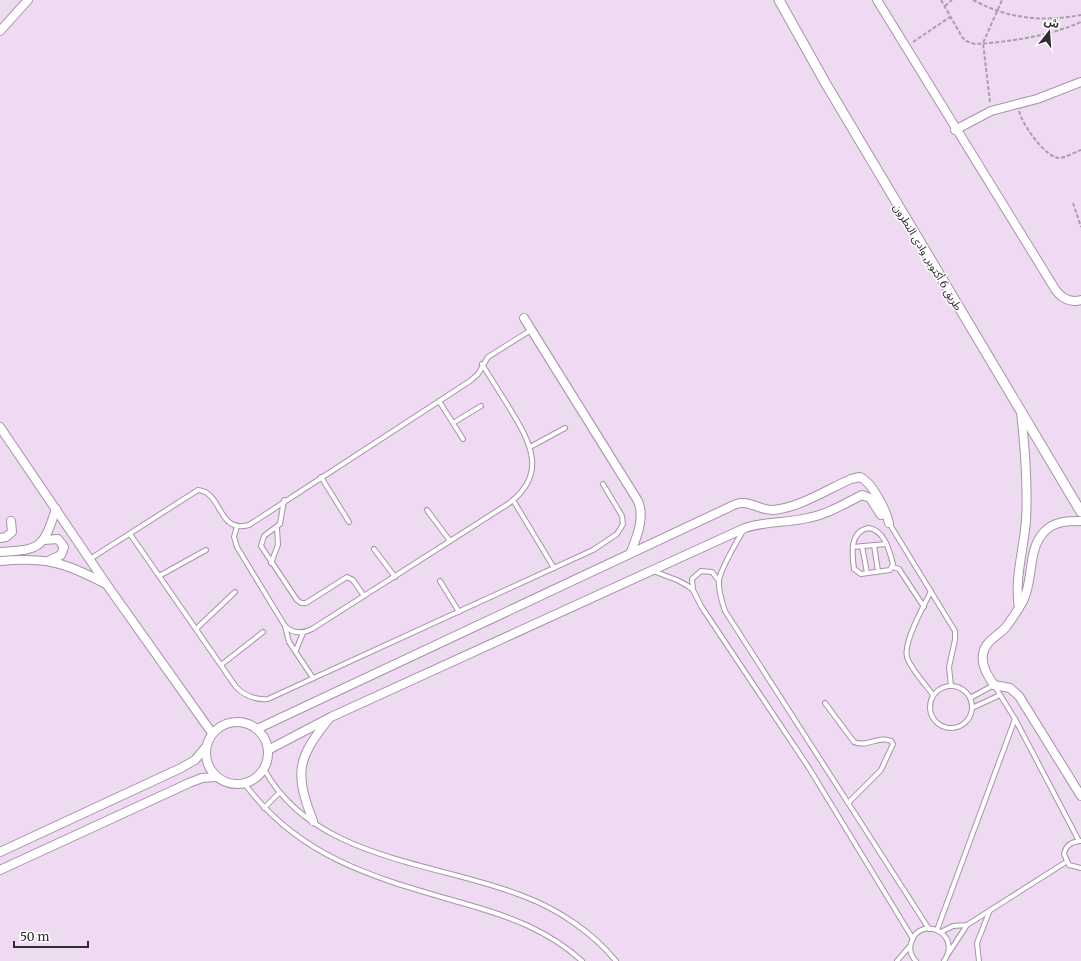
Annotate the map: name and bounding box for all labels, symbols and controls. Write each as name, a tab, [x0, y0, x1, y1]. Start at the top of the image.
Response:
north arrow	[1029, 12, 1069, 52]
text: ش	[1043, 14, 1061, 31]
street label: طريق 6 أكتوبر, وادى النطرون	[890, 201, 965, 313]
scale bar	[14, 923, 88, 949]
text: 50 m	[20, 929, 49, 944]

